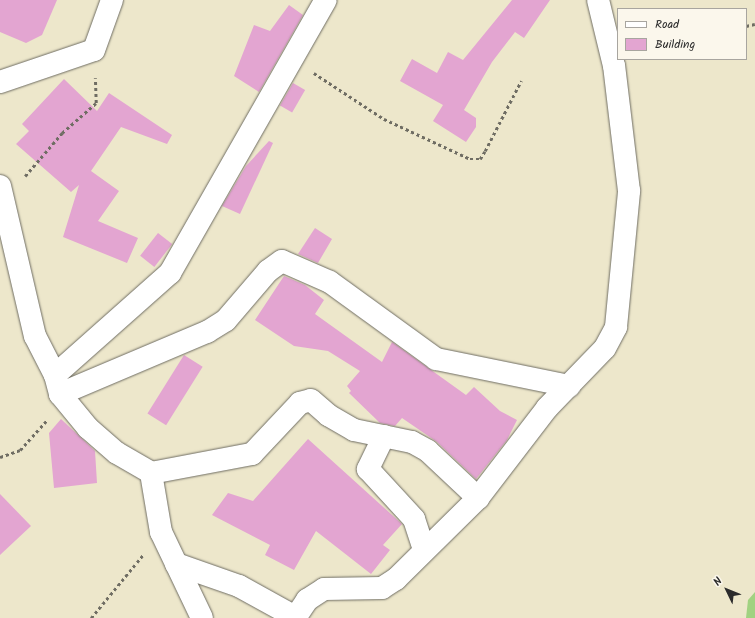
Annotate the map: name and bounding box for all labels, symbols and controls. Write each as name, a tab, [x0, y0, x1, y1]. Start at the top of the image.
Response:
legend	[617, 8, 747, 60]
text: Road	[655, 15, 679, 34]
text: Building	[655, 35, 695, 54]
north arrow	[707, 570, 747, 610]
text: N	[709, 573, 727, 591]

